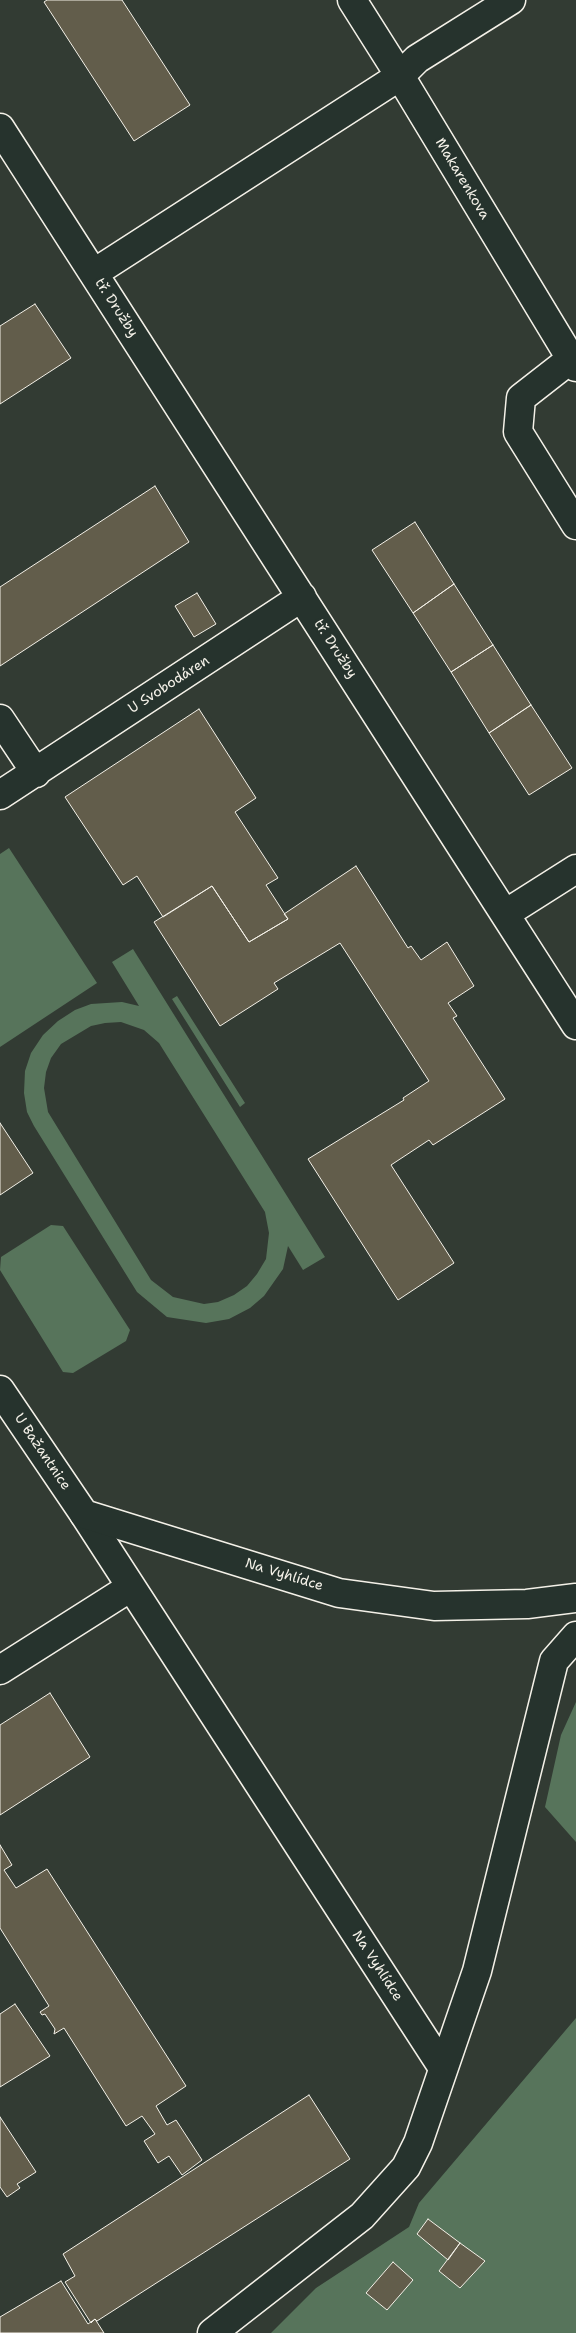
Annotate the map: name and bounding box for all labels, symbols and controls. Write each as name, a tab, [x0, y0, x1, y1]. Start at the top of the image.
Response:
street label: Makarenkova	[431, 135, 493, 223]
street label: tř. Družby	[91, 275, 141, 341]
street label: tř. Družby	[310, 616, 360, 682]
street label: U Svobodáren	[125, 653, 213, 717]
street label: U Bažantnice	[10, 1410, 74, 1494]
street label: Na Vyhlídce	[243, 1555, 325, 1595]
street label: Na Vyhlídce	[348, 1928, 406, 2004]

